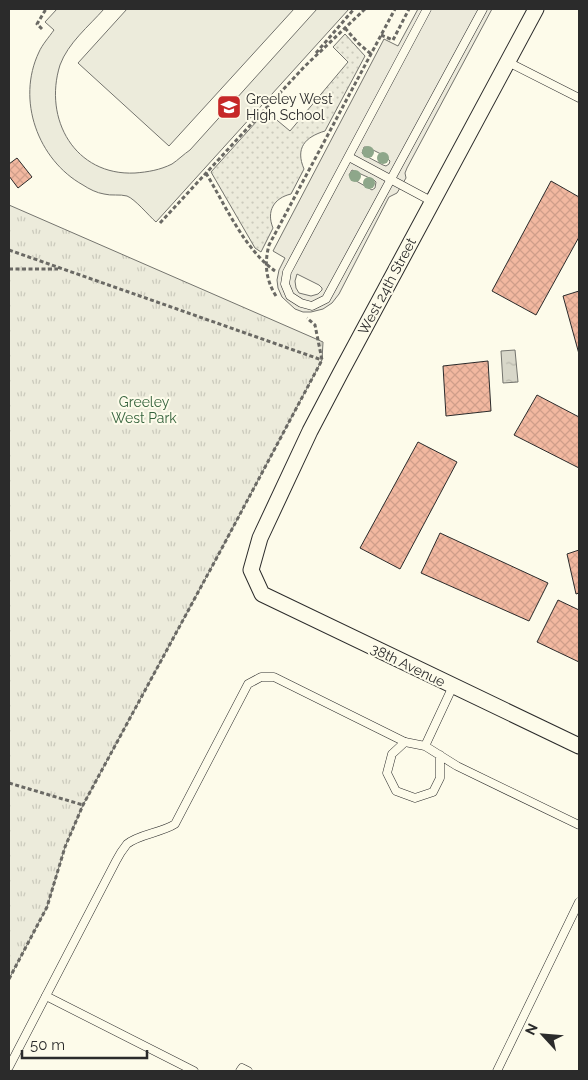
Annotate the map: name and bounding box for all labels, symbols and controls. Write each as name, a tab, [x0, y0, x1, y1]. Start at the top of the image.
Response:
place label: Greeley West High School	[246, 91, 333, 123]
school or university icon: Greeley West High School	[216, 94, 242, 120]
street label: West 24th Street	[355, 235, 419, 337]
park label: Greeley West Park	[111, 394, 177, 426]
street label: 38th Avenue	[368, 640, 448, 690]
north arrow	[518, 1010, 568, 1060]
text: N	[522, 1021, 541, 1038]
scale bar	[22, 1028, 148, 1060]
text: 50 m	[30, 1036, 65, 1054]

